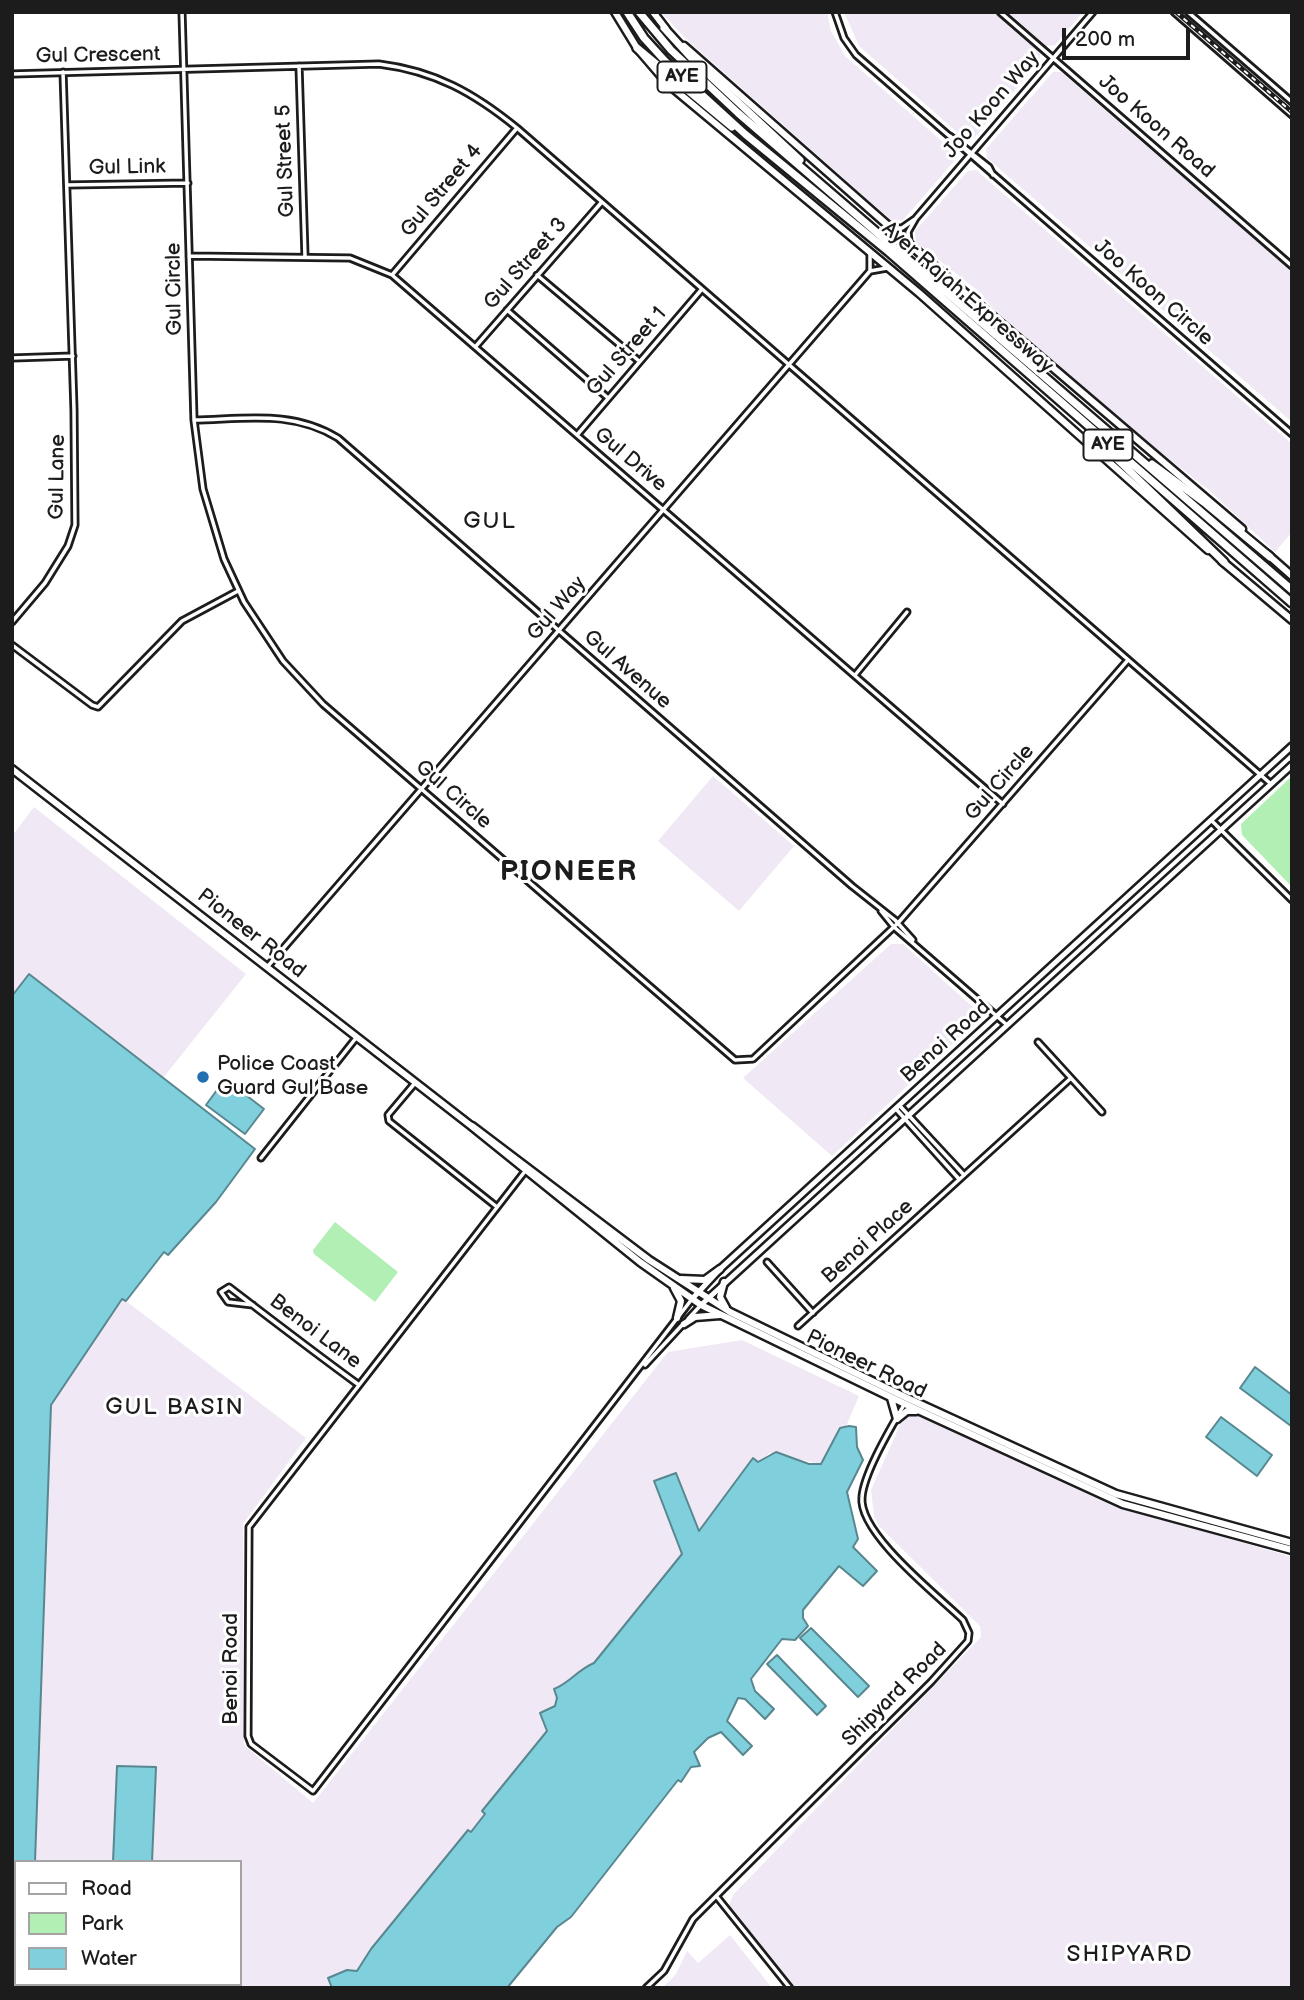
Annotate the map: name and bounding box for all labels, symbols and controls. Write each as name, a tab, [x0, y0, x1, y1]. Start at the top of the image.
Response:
scale bar	[1066, 14, 1194, 58]
text: 200 m	[1075, 27, 1135, 52]
street label: Gul Crescent	[35, 42, 161, 70]
street label: Joo Koon Way	[939, 46, 1045, 164]
road number: AYE	[658, 61, 706, 92]
street label: Joo Koon Road	[1093, 70, 1219, 184]
street label: Gul Street 5	[271, 104, 301, 218]
street label: Gul Street 4	[396, 139, 488, 243]
street label: Gul Link	[88, 155, 166, 181]
street label: Gul Street 3	[479, 213, 573, 315]
street label: Ayer Rajah Expressway	[876, 217, 1058, 379]
street label: Joo Koon Circle	[1088, 234, 1218, 352]
street label: Gul Circle	[162, 242, 188, 336]
street label: Gul Street 1	[582, 303, 672, 401]
street label: Gul Drive	[589, 422, 671, 498]
road number: AYE	[1084, 430, 1132, 460]
street label: Gul Lane	[45, 434, 71, 520]
district label: GUL	[464, 508, 516, 536]
street label: Gul Way	[522, 572, 592, 646]
street label: Gul Avenue	[578, 625, 676, 715]
street label: Gul Circle	[960, 740, 1040, 826]
street label: Gul Circle	[410, 755, 496, 835]
district label: PIONEER	[501, 856, 637, 890]
street label: Pioneer Road	[192, 884, 310, 984]
street label: Benoi Road	[896, 995, 996, 1089]
place label: Police Coast Guard Gul Base	[217, 1052, 368, 1102]
marker: Police Coast Guard Gul Base	[195, 1069, 211, 1085]
street label: Benoi Place	[817, 1194, 919, 1290]
street label: Benoi Lane	[264, 1289, 366, 1375]
street label: Pioneer Road	[802, 1325, 930, 1405]
district label: GUL BASIN	[106, 1394, 244, 1422]
street label: Benoi Road	[219, 1613, 245, 1725]
street label: Shipyard Road	[837, 1637, 953, 1753]
legend	[14, 1860, 242, 1986]
text: Road	[81, 1876, 132, 1901]
text: Park	[81, 1911, 123, 1936]
district label: SHIPYARD	[1068, 1941, 1192, 1969]
text: Water	[81, 1946, 137, 1971]

